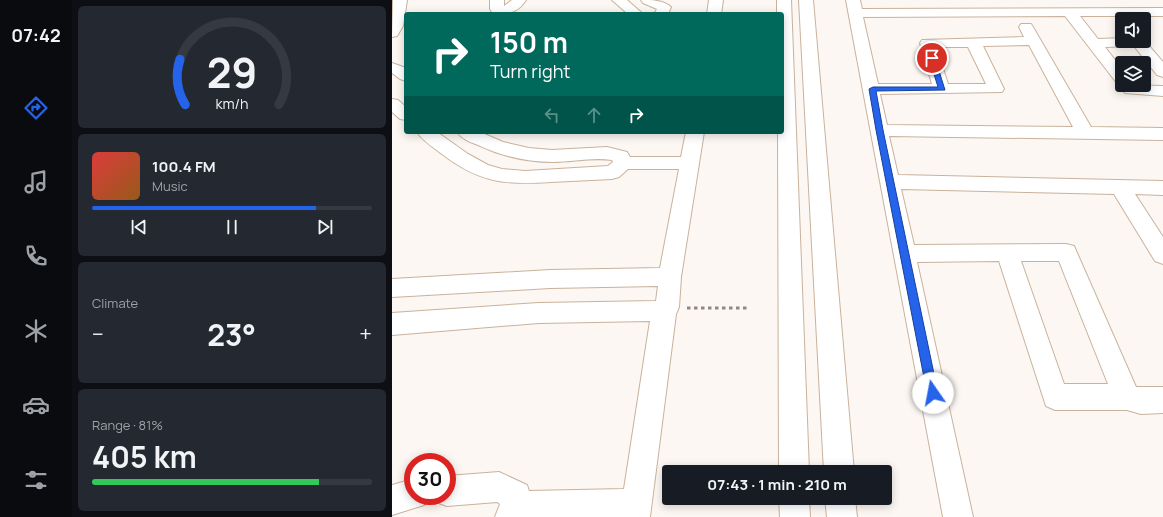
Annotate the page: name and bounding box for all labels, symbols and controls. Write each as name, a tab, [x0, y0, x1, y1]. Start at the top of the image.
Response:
map controls	[1115, 12, 1151, 92]
button: sound	[1115, 12, 1151, 48]
text: 07:42	[11, 23, 61, 47]
text: 150 m	[490, 23, 568, 61]
icon: right	[424, 28, 476, 80]
pin	[915, 41, 949, 75]
text: 29	[207, 44, 257, 100]
icon: arrive	[921, 47, 943, 69]
button: layers	[1115, 56, 1151, 92]
text: Turn right	[490, 59, 571, 83]
text: km/h	[215, 93, 249, 112]
icon: directions	[22, 94, 50, 122]
icon: left	[541, 104, 563, 126]
icon: ahead	[583, 104, 605, 126]
icon: right	[625, 104, 647, 126]
text: 100.4 FM	[152, 156, 216, 177]
icon: music	[22, 168, 50, 196]
text: Music	[152, 177, 188, 195]
icon: previous	[128, 216, 150, 238]
icon: pause	[221, 216, 243, 238]
icon: next	[314, 216, 336, 238]
icon: phone	[22, 242, 50, 270]
text: Climate	[92, 294, 138, 312]
text: 23°	[207, 314, 256, 355]
icon: climate	[22, 317, 50, 345]
text: −	[92, 319, 104, 349]
text: +	[359, 319, 372, 349]
position arrow	[912, 372, 954, 414]
icon: car	[22, 391, 50, 419]
text: Range · 81%	[92, 416, 163, 434]
text: 405 km	[92, 436, 197, 477]
speed limit sign: 30	[404, 453, 456, 505]
icon: filters	[22, 466, 50, 494]
text: 07:43 · 1 min · 210 m	[707, 474, 847, 495]

